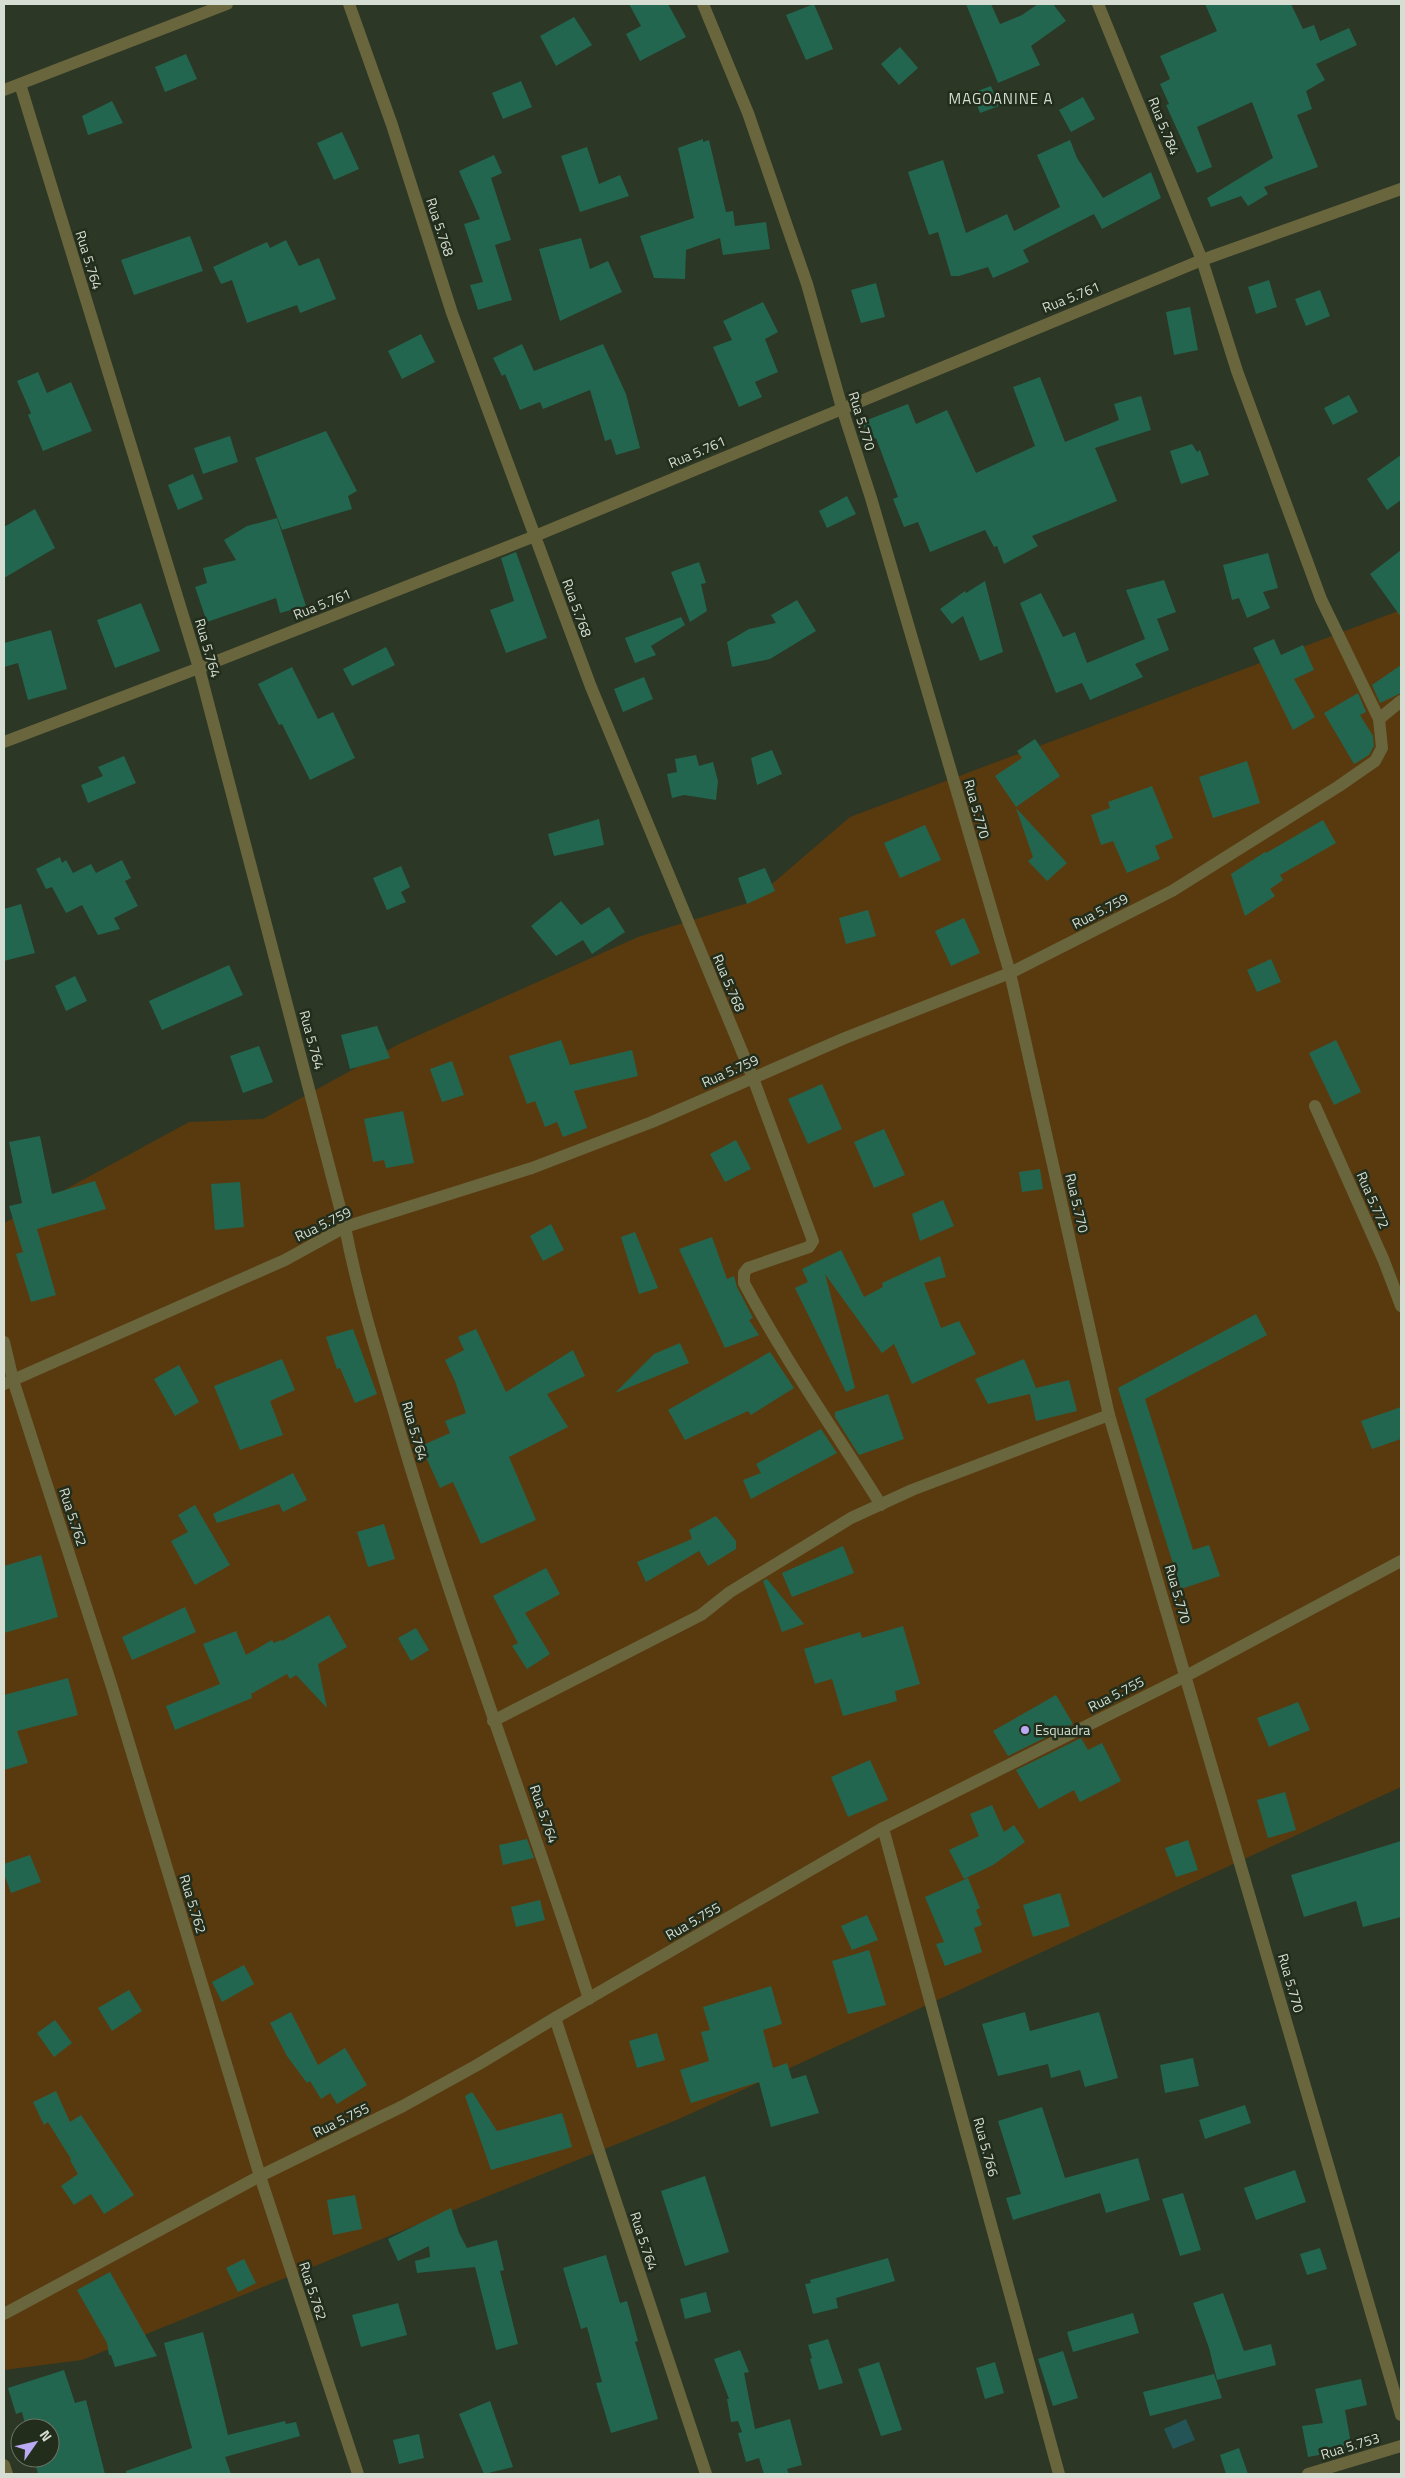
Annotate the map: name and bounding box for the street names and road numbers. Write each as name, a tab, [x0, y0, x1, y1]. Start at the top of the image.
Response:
street label: Rua 5.784	[1143, 94, 1186, 158]
street label: Rua 5.768	[421, 195, 460, 259]
street label: Rua 5.764	[71, 228, 108, 292]
street label: Rua 5.761	[1039, 275, 1103, 318]
street label: Rua 5.770	[844, 389, 881, 453]
street label: Rua 5.761	[665, 430, 729, 473]
street label: Rua 5.768	[557, 576, 598, 640]
street label: Rua 5.761	[290, 582, 354, 625]
street label: Rua 5.764	[190, 616, 227, 680]
street label: Rua 5.770	[959, 777, 996, 841]
street label: Rua 5.759	[1068, 887, 1132, 934]
street label: Rua 5.768	[708, 951, 751, 1015]
street label: Rua 5.764	[295, 1008, 330, 1072]
street label: Rua 5.759	[698, 1049, 762, 1092]
street label: Rua 5.772	[1352, 1168, 1395, 1232]
street label: Rua 5.770	[1060, 1171, 1095, 1235]
street label: Rua 5.759	[291, 1201, 355, 1246]
street label: Rua 5.764	[397, 1399, 434, 1463]
street label: Rua 5.762	[54, 1485, 93, 1549]
street label: Rua 5.770	[1160, 1562, 1197, 1626]
street label: Rua 5.755	[1084, 1670, 1148, 1717]
street label: Rua 5.764	[525, 1782, 564, 1846]
street label: Rua 5.762	[175, 1872, 212, 1936]
street label: Rua 5.755	[661, 1896, 724, 1945]
street label: Rua 5.770	[1273, 1951, 1310, 2015]
street label: Rua 5.755	[309, 2097, 373, 2142]
street label: Rua 5.766	[969, 2115, 1004, 2179]
street label: Rua 5.764	[625, 2209, 664, 2273]
street label: Rua 5.762	[294, 2259, 333, 2323]
street label: Rua 5.753	[1318, 2427, 1382, 2464]

